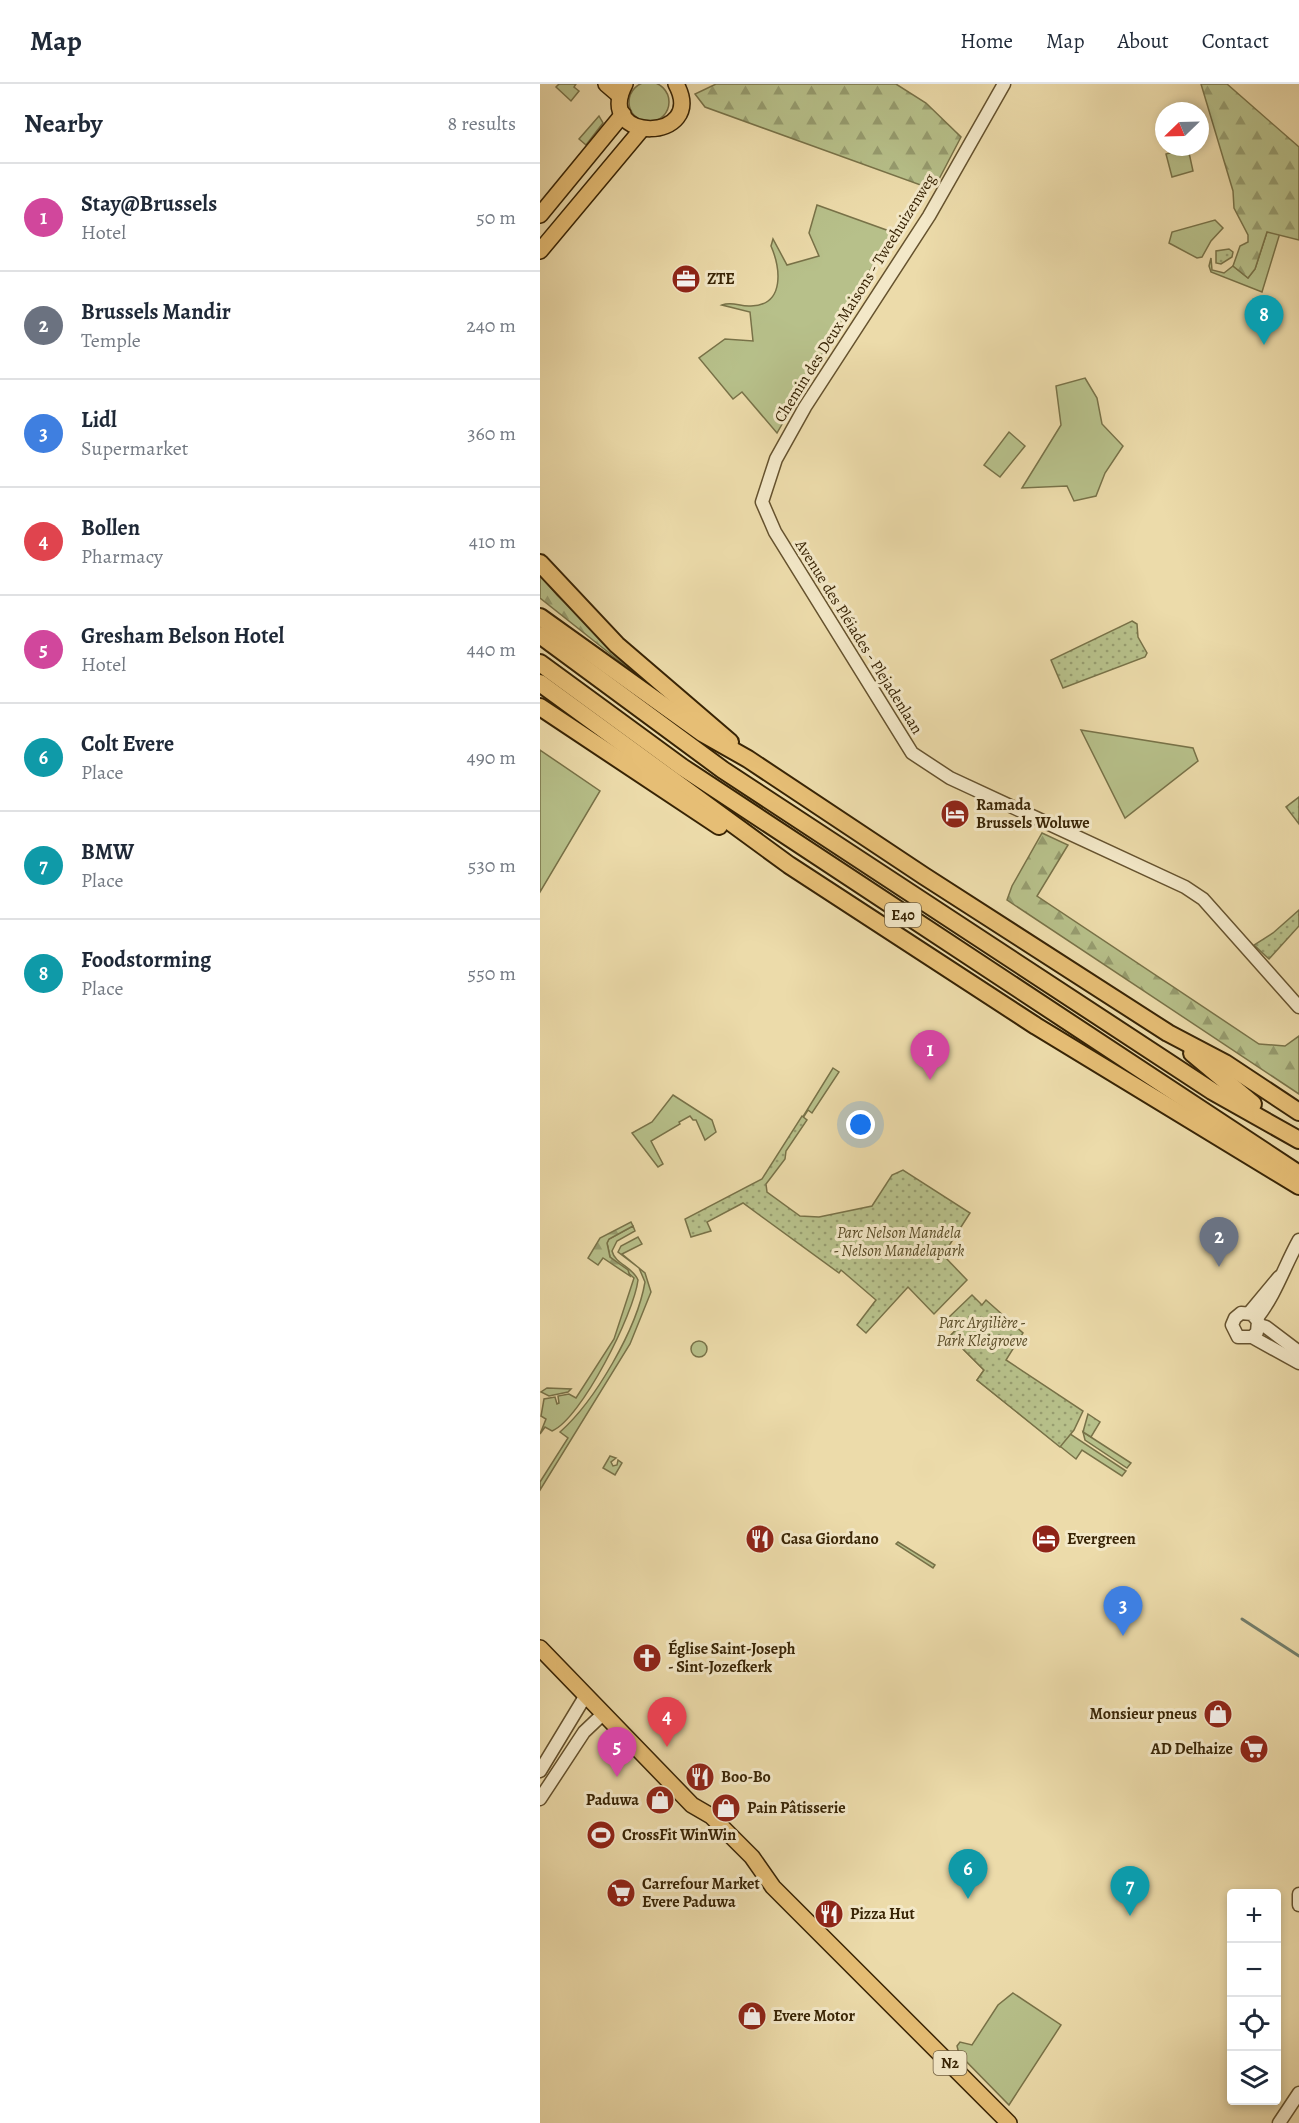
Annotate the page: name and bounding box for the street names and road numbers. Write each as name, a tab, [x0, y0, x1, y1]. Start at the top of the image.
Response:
street label: Chemin des Deux Maisons - Tweehuizenweg	[769, 169, 941, 427]
street label: Avenue des Pléiades - Plejadenlaan	[789, 535, 928, 739]
road number: E40	[885, 903, 921, 927]
road number: N2	[934, 2051, 966, 2075]

